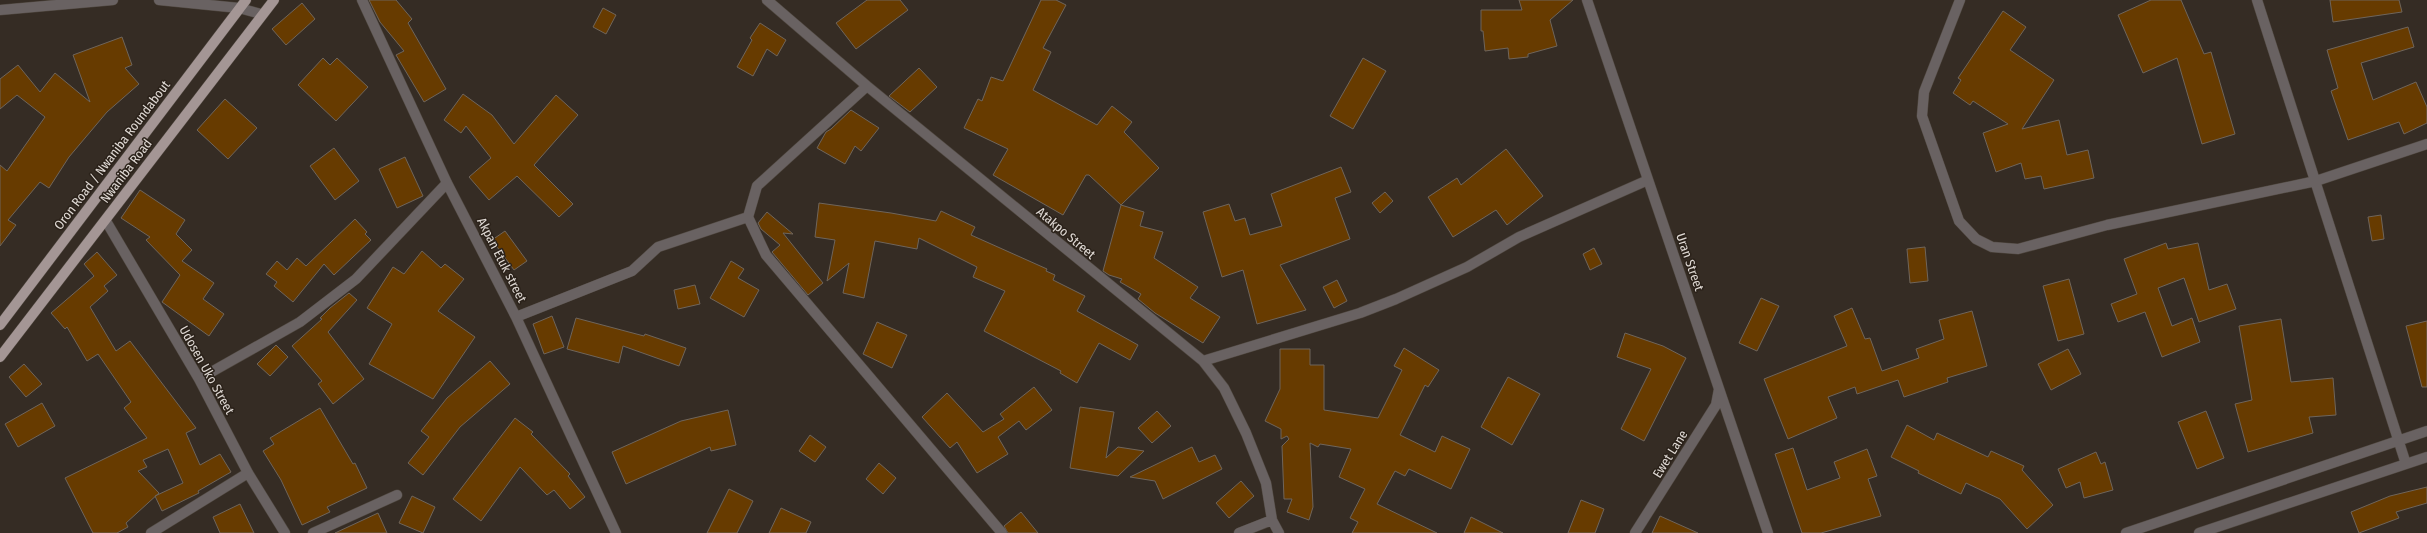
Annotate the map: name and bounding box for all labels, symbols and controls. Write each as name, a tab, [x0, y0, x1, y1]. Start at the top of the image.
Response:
street label: Oron Road / Nwaniba Roundabout	[51, 77, 173, 232]
street label: Nwaniba Road	[97, 136, 155, 206]
street label: Atakpo Street	[1034, 204, 1099, 262]
street label: Akpan Etuk street	[474, 215, 530, 306]
street label: Uran Street	[1673, 231, 1707, 294]
street label: Udosen Uko Street	[176, 323, 238, 417]
street label: Ewet Lane	[1649, 427, 1691, 481]

